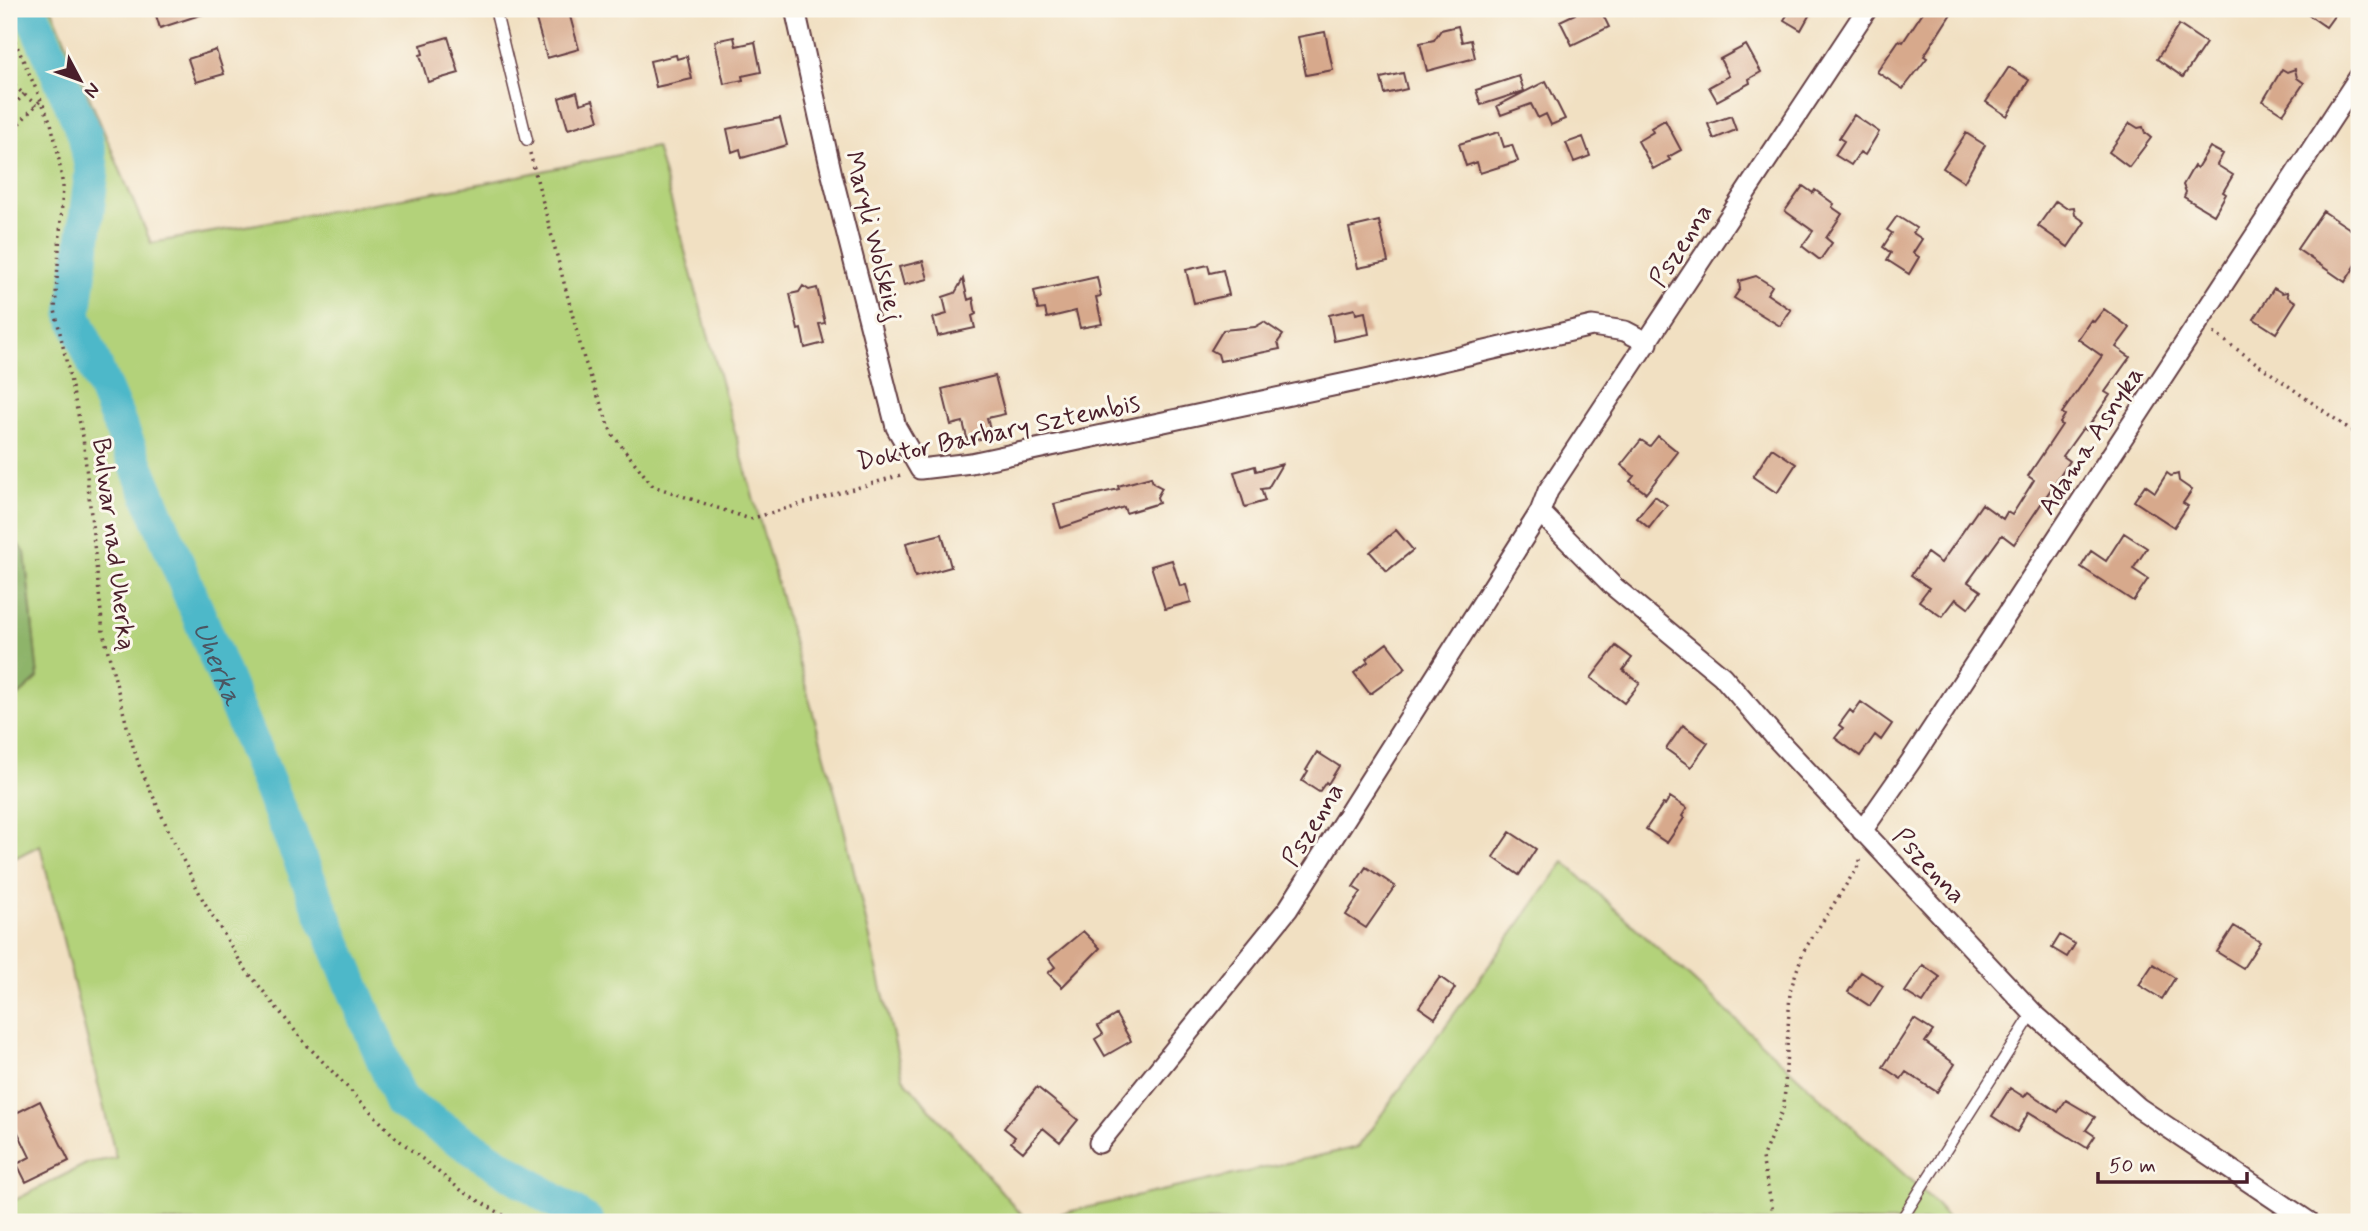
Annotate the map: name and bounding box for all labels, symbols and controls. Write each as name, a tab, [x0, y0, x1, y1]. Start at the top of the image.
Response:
north arrow	[46, 46, 116, 116]
text: N	[78, 77, 105, 103]
street label: Maryli Wolskiej	[836, 148, 911, 325]
street label: Pszenna	[1642, 198, 1721, 294]
street label: Adama Asnyka	[2031, 360, 2152, 522]
street label: Doktor Barbary Sztembis	[854, 386, 1143, 480]
street label: Bulwar nad Uherką	[83, 436, 143, 653]
water label: Uherka	[182, 617, 250, 712]
street label: Pszenna	[1275, 777, 1353, 873]
street label: Pszenna	[1884, 821, 1973, 912]
scale bar	[2098, 1140, 2247, 1184]
text: 50 m	[2109, 1152, 2156, 1180]

